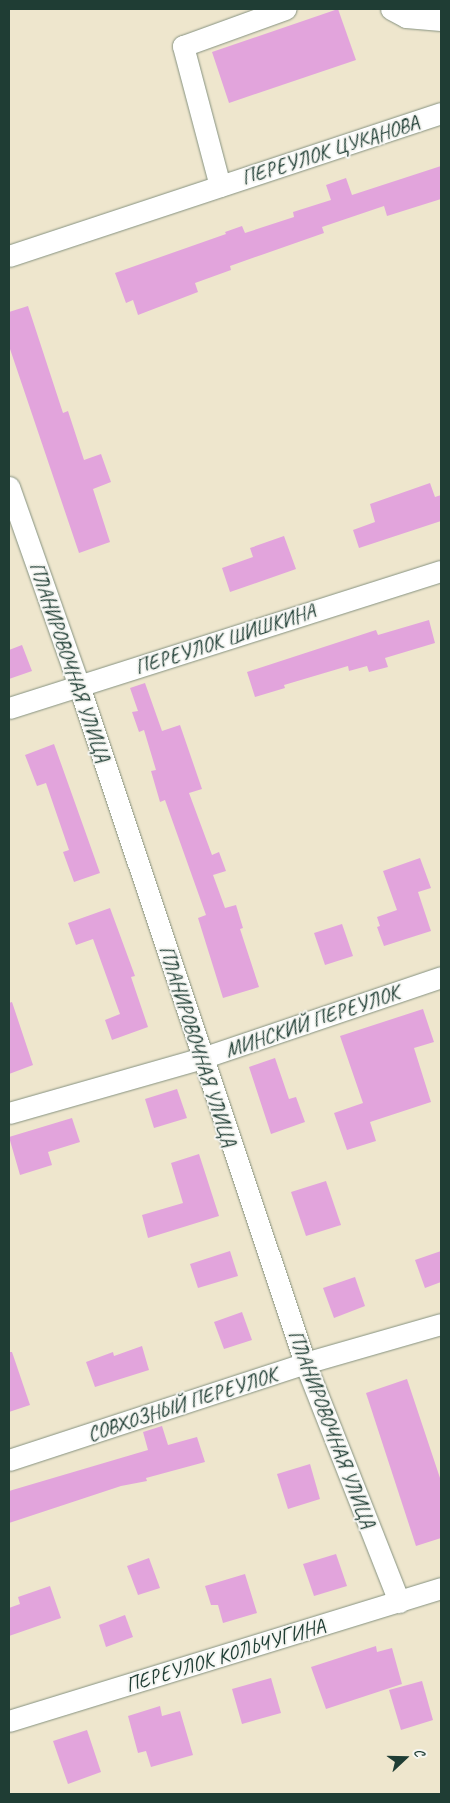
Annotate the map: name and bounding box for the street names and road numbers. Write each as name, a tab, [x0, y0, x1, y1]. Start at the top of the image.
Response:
street label: ПЕРЕУЛОК ЦУКАНОВА	[238, 109, 422, 191]
street label: ПЛАНИРОВОЧНАЯ УЛИЦА	[24, 558, 116, 766]
street label: ПЕРЕУЛОК ШИШКИНА	[131, 598, 319, 680]
street label: ПЛАНИРОВОЧНАЯ УЛИЦА	[153, 942, 243, 1150]
street label: МИНСКИЙ ПЕРЕУЛОК	[221, 979, 403, 1063]
street label: ПЛАНИРОВОЧНАЯ УЛИЦА	[282, 1326, 382, 1532]
street label: СОВХОЗНЫЙ ПЕРЕУЛОК	[84, 1361, 280, 1447]
street label: ПЕРЕУЛОК КОЛЬЧУГИНА	[123, 1613, 327, 1697]

